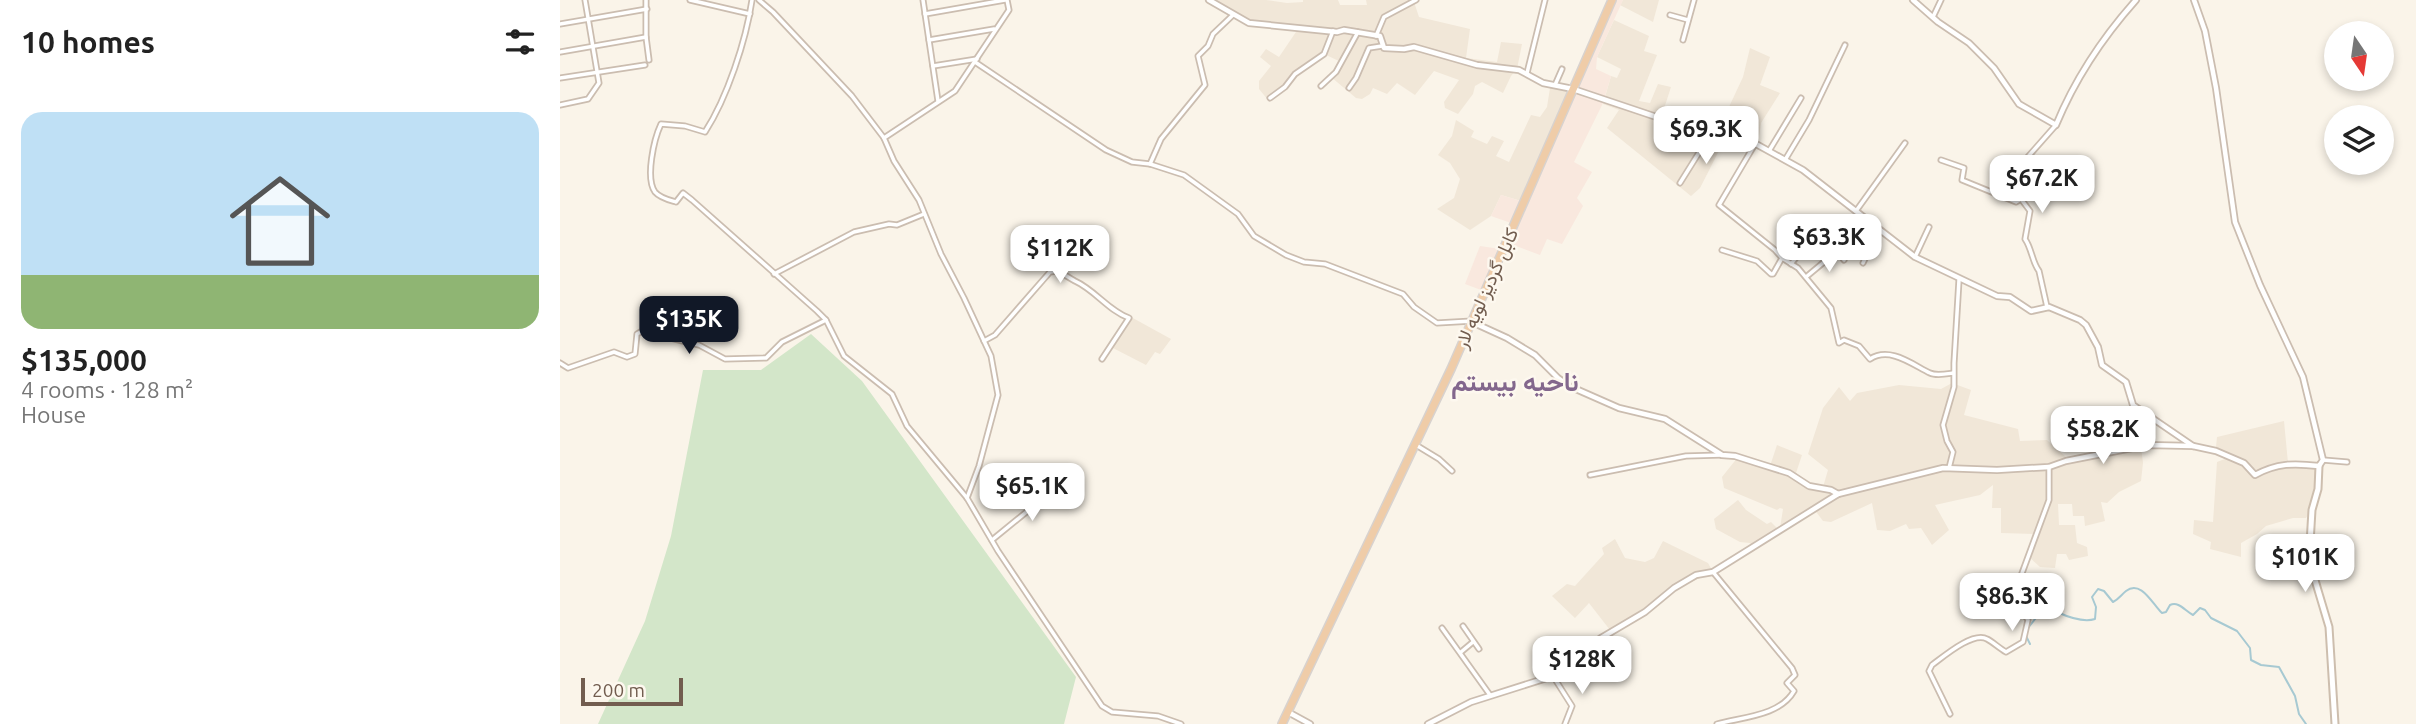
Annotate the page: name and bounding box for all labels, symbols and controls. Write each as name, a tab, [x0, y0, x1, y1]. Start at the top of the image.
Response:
north arrow	[2324, 21, 2394, 91]
map controls	[2324, 21, 2394, 175]
icon: filters	[501, 23, 539, 61]
text: 10 homes	[21, 25, 155, 59]
button: layers	[2324, 105, 2394, 175]
pin: $69.3K	[1649, 106, 1763, 166]
text: $69.3K	[1670, 116, 1742, 141]
pin: $67.2K	[1985, 156, 2099, 215]
icon: home	[217, 158, 343, 284]
text: $67.2K	[2006, 165, 2078, 190]
pin: $63.3K	[1772, 215, 1886, 274]
text: $63.3K	[1793, 224, 1865, 249]
street label: کابل گردیز لویه لار	[1449, 225, 1523, 353]
pin: $112K	[1011, 226, 1109, 285]
text: $112K	[1026, 235, 1094, 260]
pin: $135K	[640, 296, 738, 356]
text: $135K	[655, 306, 723, 331]
text: $135,000	[21, 343, 147, 377]
district label: ناحیه بیستم	[1451, 367, 1579, 399]
text: 4 rooms · 128 m²	[21, 377, 193, 402]
text: House	[21, 402, 86, 427]
pin: $58.2K	[2046, 406, 2160, 466]
text: $58.2K	[2067, 416, 2139, 441]
pin: $65.1K	[975, 463, 1089, 523]
text: $65.1K	[996, 473, 1068, 498]
pin: $101K	[2256, 534, 2354, 594]
text: $101K	[2271, 544, 2339, 569]
pin: $86.3K	[1955, 574, 2069, 633]
text: $86.3K	[1976, 583, 2048, 608]
pin: $128K	[1533, 636, 1631, 696]
text: $128K	[1548, 646, 1616, 671]
scale bar	[581, 675, 682, 707]
text: 200 m	[592, 679, 645, 701]

